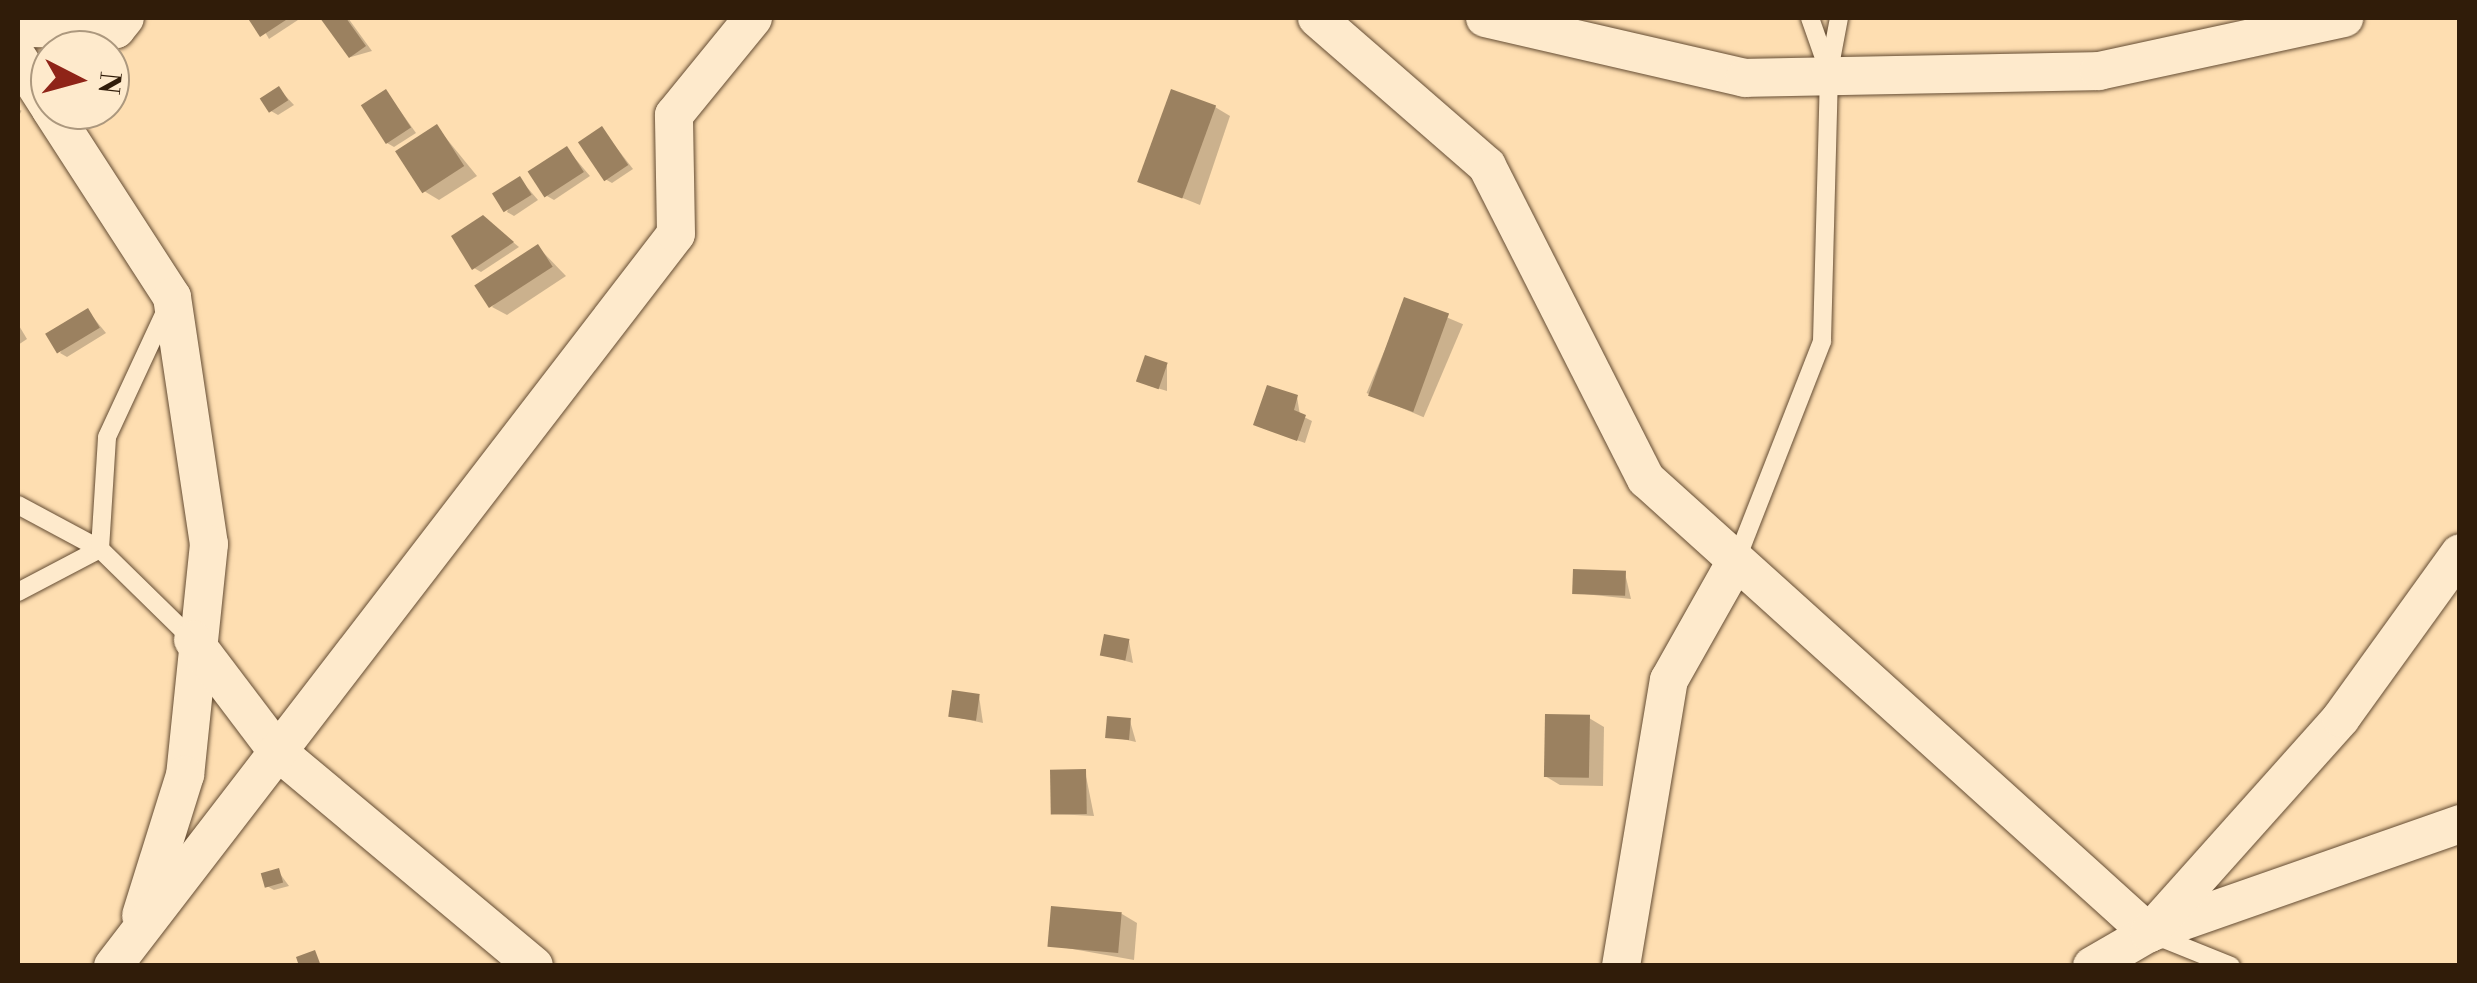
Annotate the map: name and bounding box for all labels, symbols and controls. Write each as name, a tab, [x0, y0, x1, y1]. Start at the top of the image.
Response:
north arrow	[30, 30, 130, 130]
text: N	[90, 70, 127, 96]

